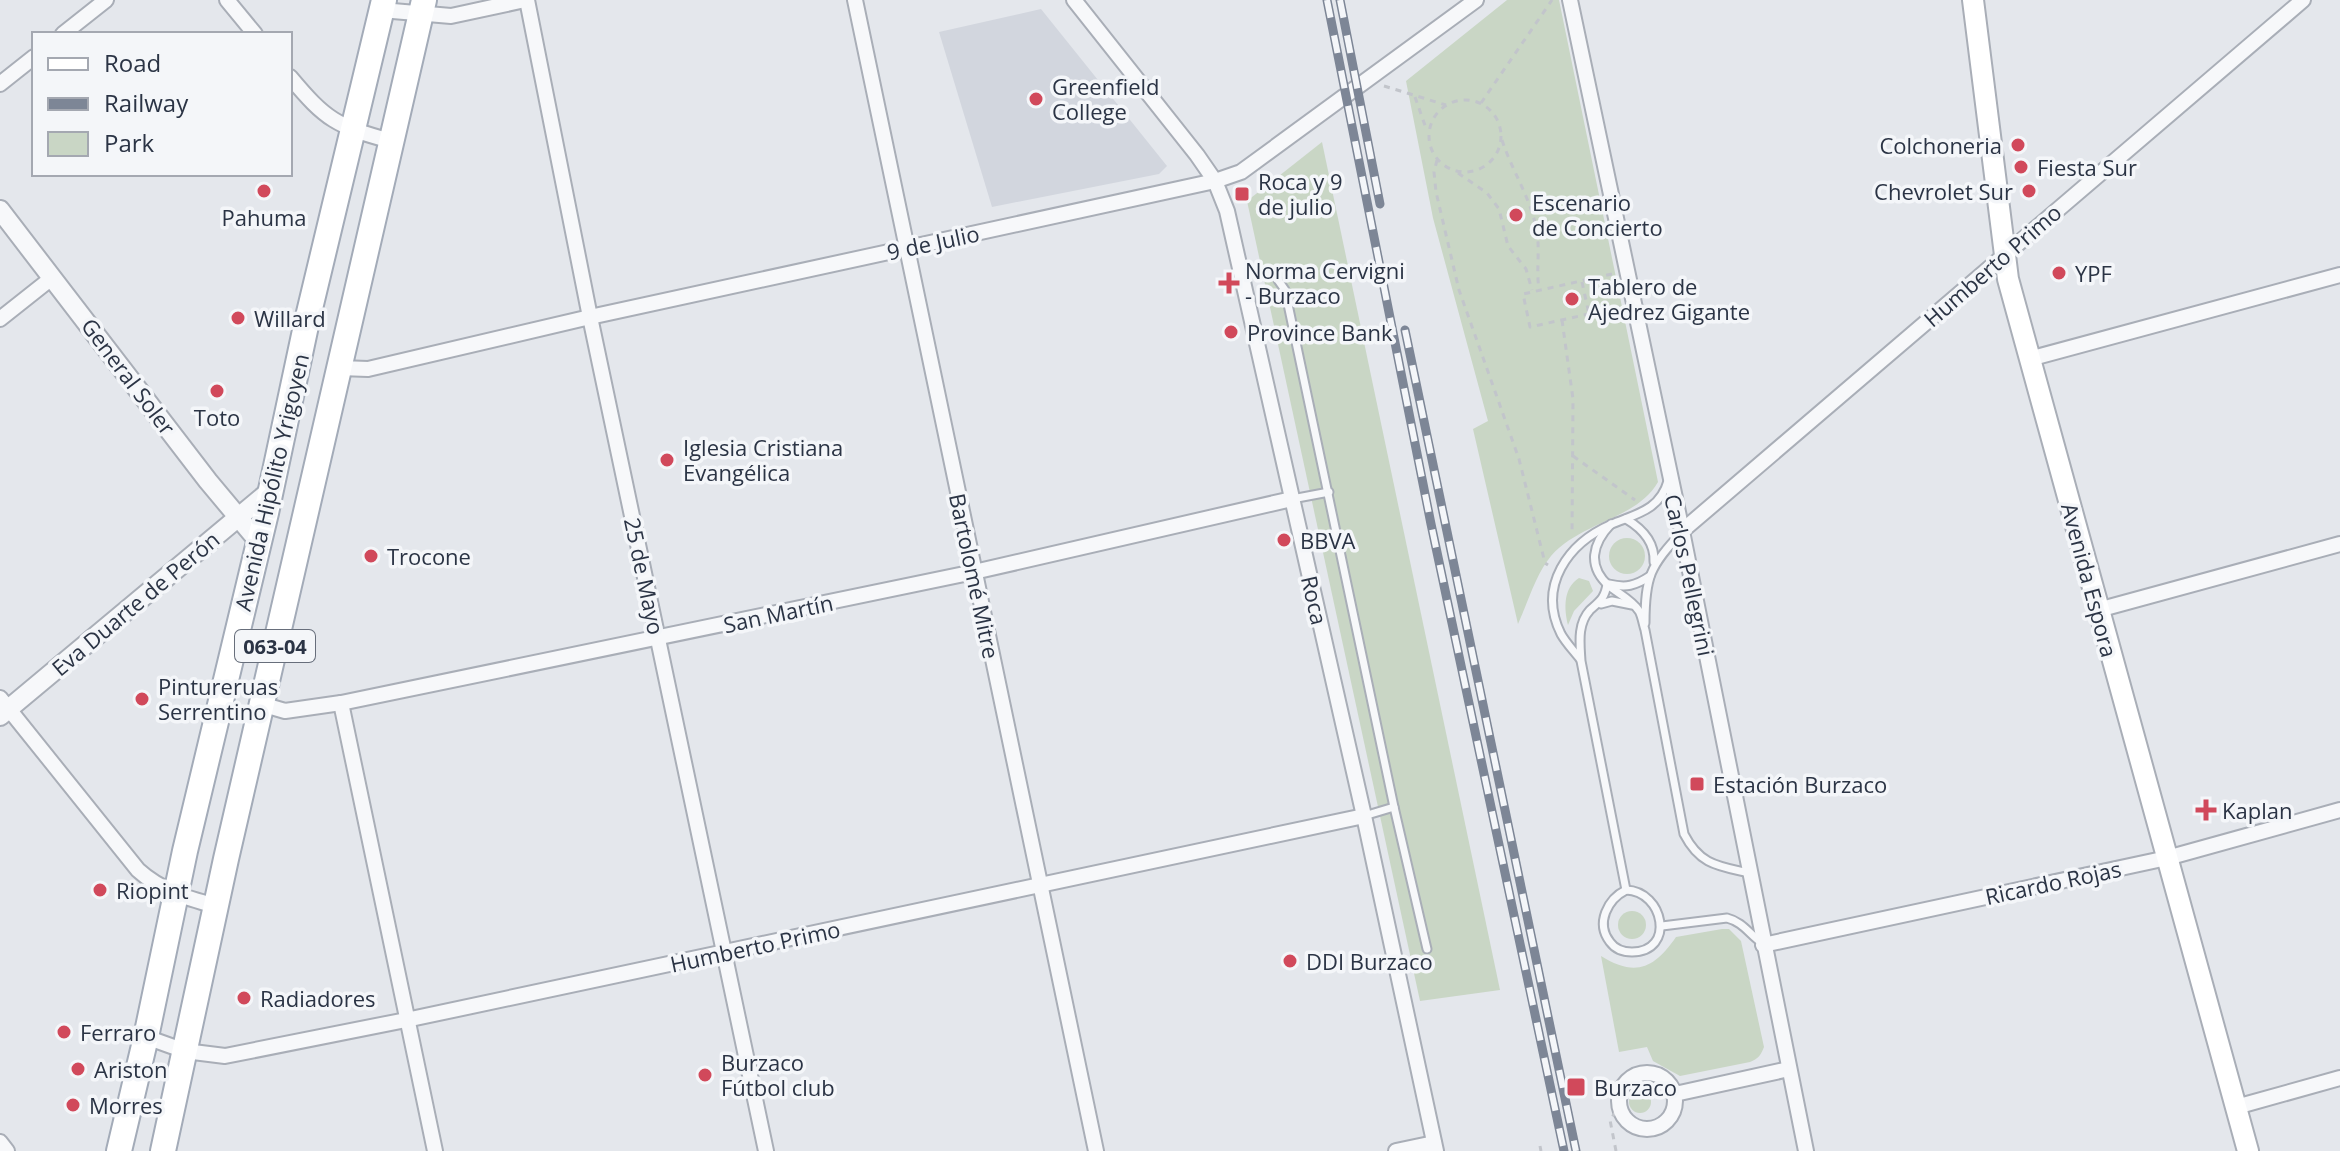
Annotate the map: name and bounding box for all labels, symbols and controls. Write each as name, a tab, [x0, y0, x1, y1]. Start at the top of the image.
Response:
legend	[32, 32, 292, 176]
text: Road	[104, 46, 161, 79]
place label: Greenfield College	[1052, 71, 1160, 126]
text: Railway	[104, 86, 189, 119]
marker: Greenfield College	[1027, 90, 1045, 108]
text: Park	[104, 126, 155, 159]
place label: Colchoneria	[1879, 130, 2002, 160]
marker: Colchoneria	[2009, 136, 2027, 154]
place label: Fiesta Sur	[2037, 152, 2137, 182]
marker: Fiesta Sur	[2012, 158, 2030, 176]
place label: Roca y 9 de julio	[1258, 166, 1343, 221]
place label: Chevrolet Sur	[1874, 176, 2013, 206]
marker: Pahuma	[255, 182, 273, 200]
marker: Chevrolet Sur	[2020, 182, 2038, 200]
marker: Roca y 9 de julio	[1233, 185, 1251, 203]
place label: Escenario de Concierto	[1532, 187, 1663, 242]
street label: Humberto Primo	[1917, 197, 2067, 333]
place label: Pahuma	[221, 202, 307, 232]
marker: Escenario de Concierto	[1507, 206, 1525, 224]
street label: 9 de Julio	[884, 218, 982, 266]
place label: Norma Cervigni - Burzaco	[1245, 255, 1405, 310]
place label: YPF	[2075, 258, 2112, 288]
marker: YPF	[2050, 264, 2068, 282]
place label: Tablero de Ajedrez Gigante	[1588, 271, 1750, 326]
marker: Norma Cervigni - Burzaco	[1220, 274, 1238, 292]
marker: Tablero de Ajedrez Gigante	[1563, 290, 1581, 308]
place label: Willard	[254, 303, 326, 333]
marker: Willard	[229, 309, 247, 327]
street label: General Soler	[75, 312, 183, 440]
place label: Province Bank	[1247, 317, 1393, 347]
marker: Province Bank	[1222, 323, 1240, 341]
street label: Avenida Hipólito Yrigoyen	[227, 351, 315, 613]
marker: Toto	[208, 382, 226, 400]
place label: Toto	[194, 402, 240, 432]
place label: Iglesia Cristiana Evangélica	[683, 432, 843, 487]
marker: Iglesia Cristiana Evangélica	[658, 451, 676, 469]
street label: Bartolomé Mitre	[943, 491, 1007, 661]
street label: Carlos Pellegrini	[1658, 491, 1722, 659]
street label: Avenida Espora	[2055, 500, 2125, 660]
street label: 25 de Mayo	[618, 515, 672, 637]
street label: Eva Duarte de Perón	[45, 524, 225, 682]
place label: BBVA	[1300, 525, 1356, 555]
marker: BBVA	[1275, 531, 1293, 549]
place label: Trocone	[387, 541, 471, 571]
marker: Trocone	[362, 547, 380, 565]
street label: Roca	[1295, 572, 1335, 628]
street label: San Martín	[720, 587, 836, 639]
road number: 063-04	[235, 630, 315, 662]
place label: Pintureruas Serrentino	[158, 671, 278, 726]
marker: Pintureruas Serrentino	[133, 690, 151, 708]
place label: Estación Burzaco	[1713, 769, 1887, 799]
marker: Estación Burzaco	[1688, 775, 1706, 793]
place label: Kaplan	[2222, 795, 2292, 825]
marker: Kaplan	[2197, 801, 2215, 819]
street label: Ricardo Rojas	[1982, 853, 2124, 911]
place label: Riopint	[116, 875, 189, 905]
marker: Riopint	[91, 881, 109, 899]
street label: Humberto Primo	[667, 913, 843, 979]
place label: DDI Burzaco	[1306, 946, 1433, 976]
marker: DDI Burzaco	[1281, 952, 1299, 970]
place label: Radiadores	[260, 983, 376, 1013]
marker: Radiadores	[235, 989, 253, 1007]
place label: Ferraro	[80, 1017, 156, 1047]
marker: Ferraro	[55, 1023, 73, 1041]
place label: Burzaco Fútbol club	[721, 1047, 835, 1102]
place label: Ariston	[94, 1054, 168, 1084]
marker: Ariston	[69, 1060, 87, 1078]
marker: Burzaco Fútbol club	[696, 1066, 714, 1084]
place label: Burzaco	[1594, 1072, 1677, 1102]
marker: Burzaco	[1565, 1076, 1587, 1098]
place label: Morres	[89, 1090, 163, 1120]
marker: Morres	[64, 1096, 82, 1114]

